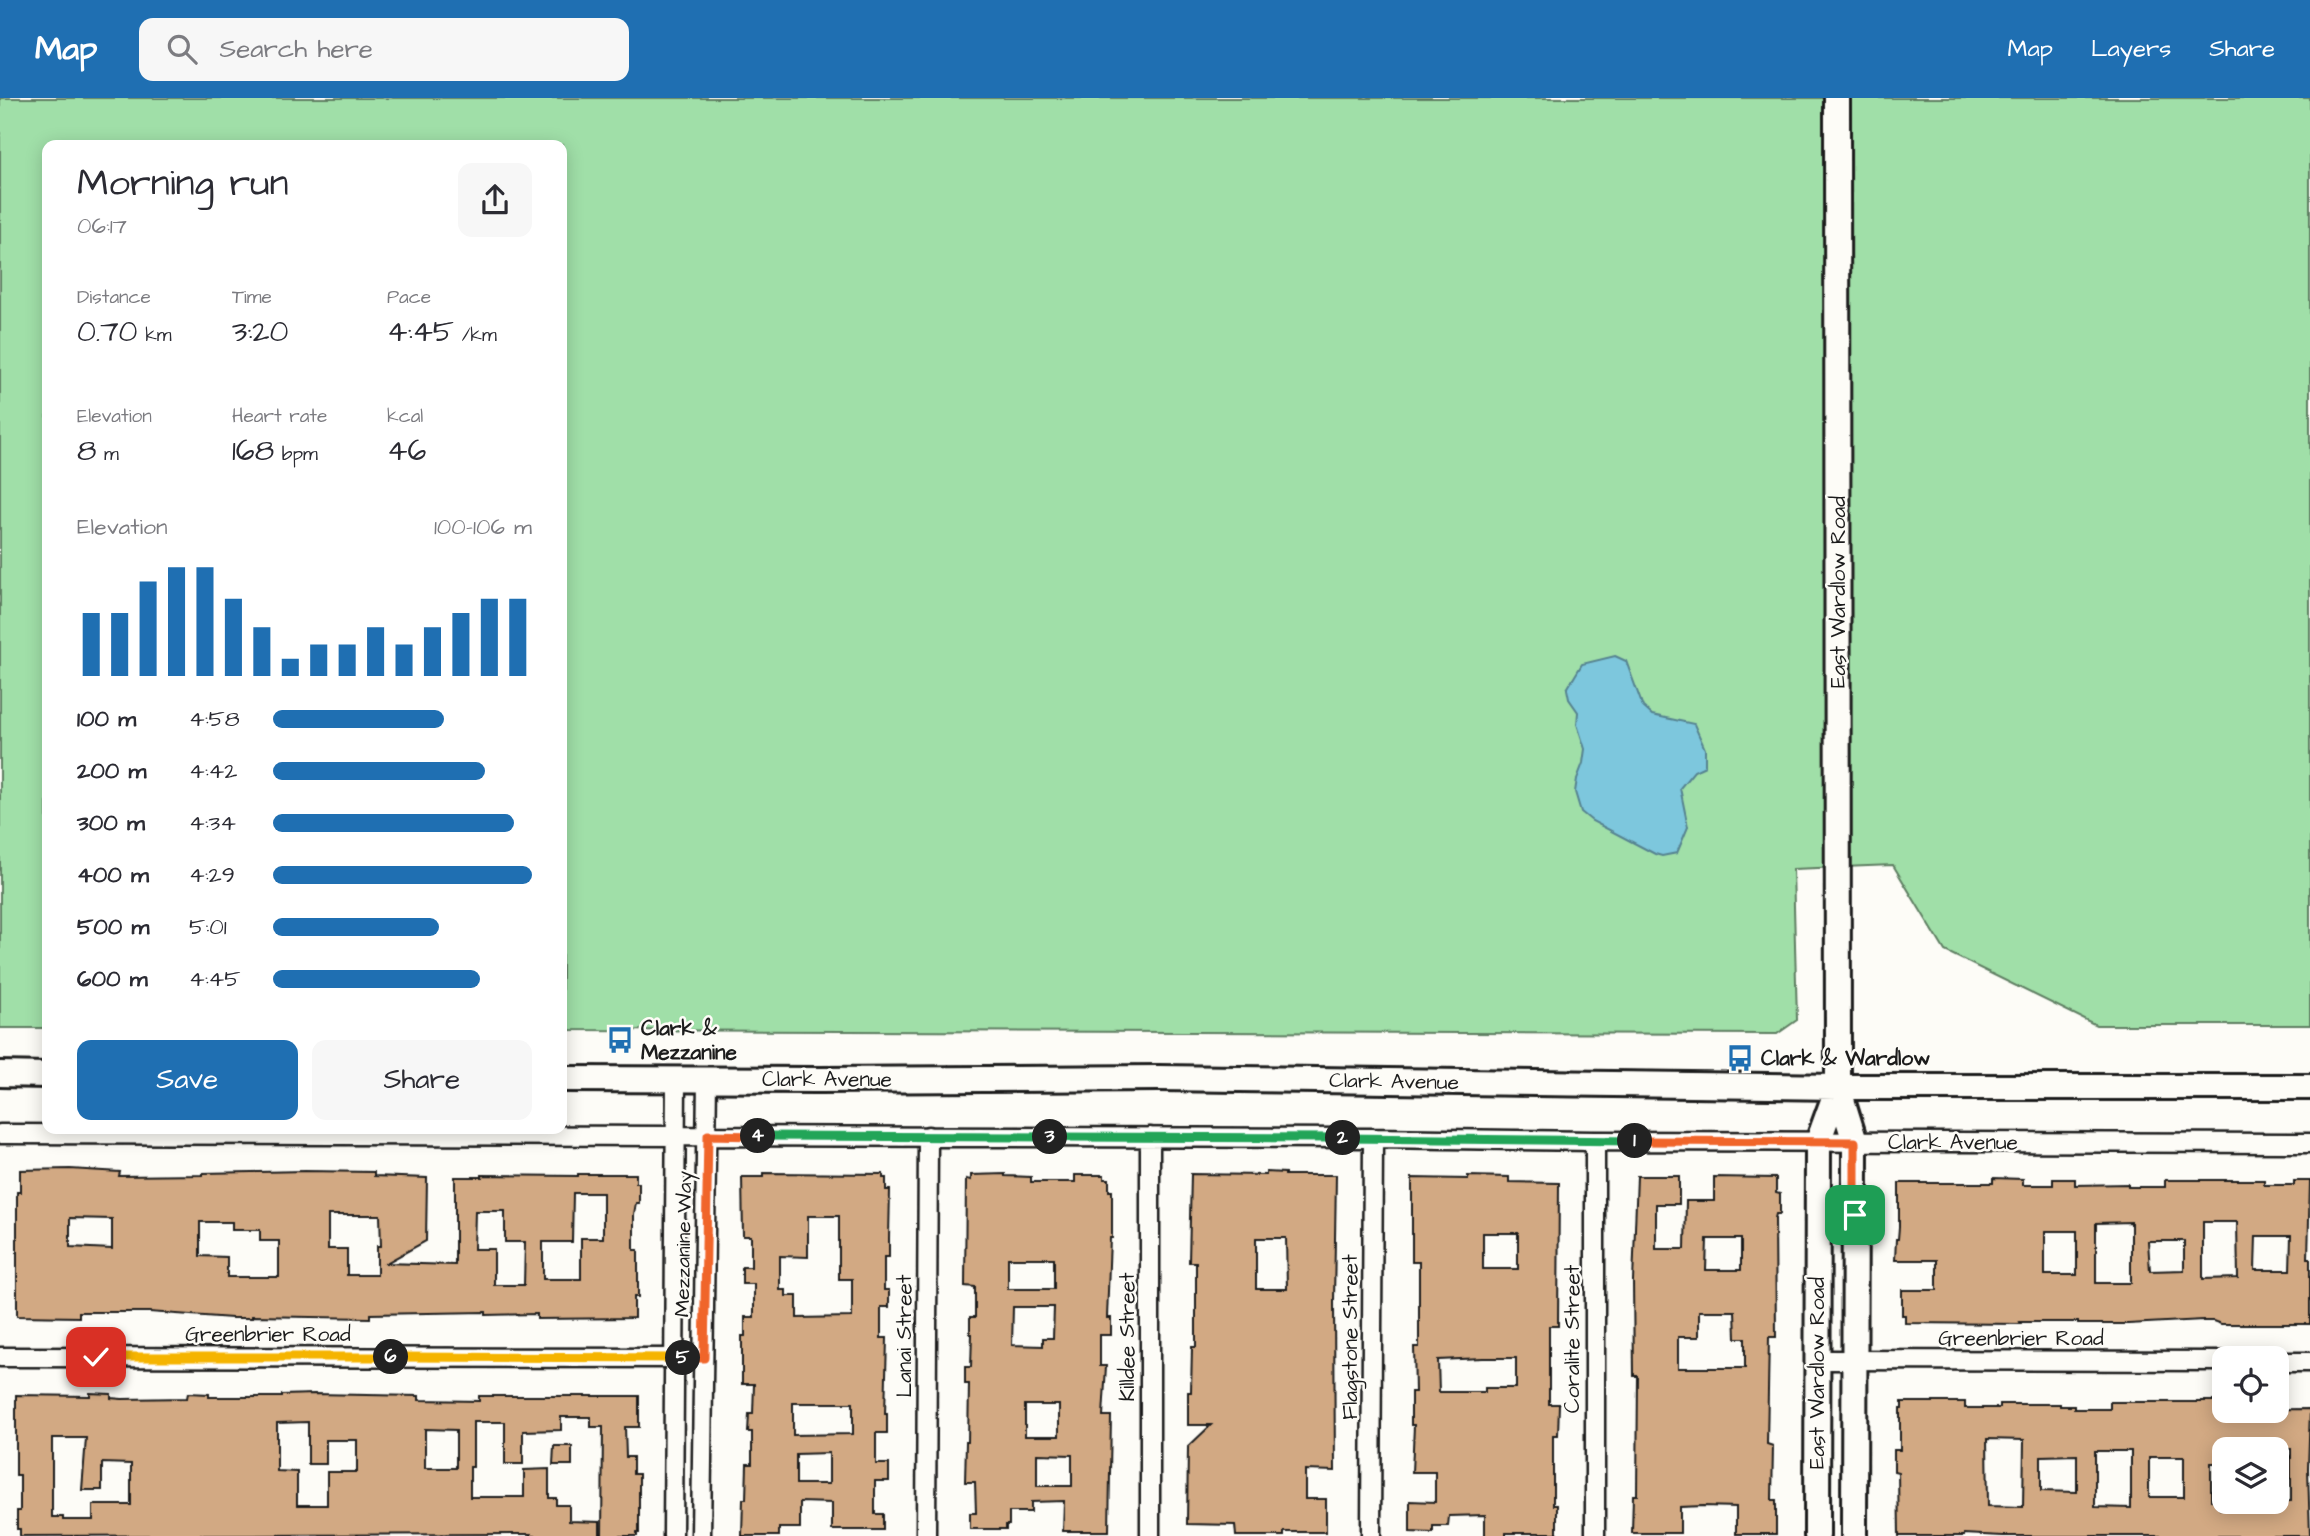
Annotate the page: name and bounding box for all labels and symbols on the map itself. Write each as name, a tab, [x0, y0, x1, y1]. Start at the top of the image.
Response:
street label: East Wardlow Road	[1824, 496, 1853, 688]
place label: Clark & Mezzanine	[641, 1014, 737, 1067]
bus stop icon: Clark & Mezzanine	[605, 1025, 635, 1055]
bus stop icon: Clark & Wardlow	[1725, 1043, 1755, 1073]
place label: Clark & Wardlow	[1761, 1044, 1930, 1073]
street label: Clark Avenue	[762, 1065, 892, 1094]
street label: Clark Avenue	[1329, 1066, 1459, 1097]
pin: 4	[740, 1118, 776, 1154]
pin: 3	[1032, 1119, 1068, 1154]
pin: 2	[1326, 1121, 1360, 1156]
pin: 1	[1618, 1124, 1652, 1158]
street label: Clark Avenue	[1888, 1128, 2018, 1157]
street label: Mezzanine Way	[668, 1170, 701, 1317]
pin	[1825, 1185, 1885, 1245]
street label: Flagstone Street	[1336, 1254, 1367, 1420]
street label: Coralite Street	[1558, 1264, 1587, 1413]
street label: Killdee Street	[1113, 1272, 1142, 1402]
street label: Lanai Street	[890, 1274, 919, 1397]
street label: East Wardlow Road	[1803, 1277, 1832, 1469]
street label: Greenbrier Road	[185, 1320, 351, 1349]
street label: Greenbrier Road	[1938, 1324, 2104, 1353]
pin	[66, 1327, 126, 1387]
pin: 6	[374, 1340, 408, 1374]
pin: 5	[666, 1340, 700, 1376]

